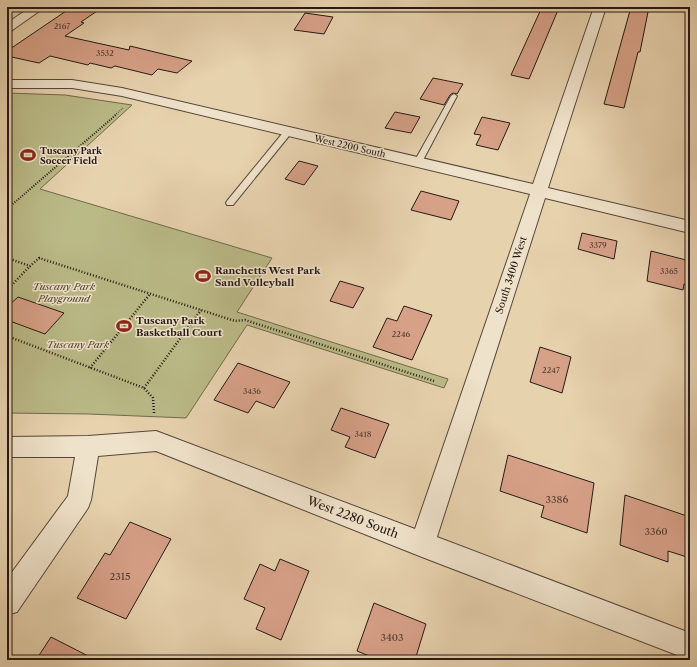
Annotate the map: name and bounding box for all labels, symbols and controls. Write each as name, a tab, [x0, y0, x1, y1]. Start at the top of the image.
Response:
house number: 2167	[54, 21, 70, 31]
house number: 3532	[96, 48, 114, 58]
street label: West 2200 South	[312, 132, 387, 160]
place label: Tuscany Park Soccer Field	[40, 145, 103, 166]
sports icon: Tuscany Park Soccer Field	[19, 146, 37, 164]
street label: South 3400 West	[492, 234, 530, 315]
house number: 3379	[589, 240, 607, 250]
place label: Ranchetts West Park Sand Volleyball	[215, 264, 321, 289]
house number: 3365	[660, 266, 678, 276]
sports icon: Ranchetts West Park Sand Volleyball	[194, 267, 212, 285]
park label: Tuscany Park Playground	[33, 280, 96, 305]
place label: Tuscany Park Basketball Court	[136, 314, 222, 339]
sports icon: Tuscany Park Basketball Court	[115, 317, 133, 335]
house number: 2246	[392, 329, 411, 339]
park label: Tuscany Park	[47, 338, 110, 351]
house number: 2247	[542, 365, 560, 375]
house number: 3436	[243, 386, 261, 396]
house number: 3418	[354, 429, 372, 439]
street label: West 2280 South	[304, 492, 401, 542]
house number: 3386	[546, 493, 569, 506]
house number: 3360	[644, 525, 668, 538]
house number: 2315	[110, 570, 130, 583]
house number: 3403	[380, 631, 404, 644]

